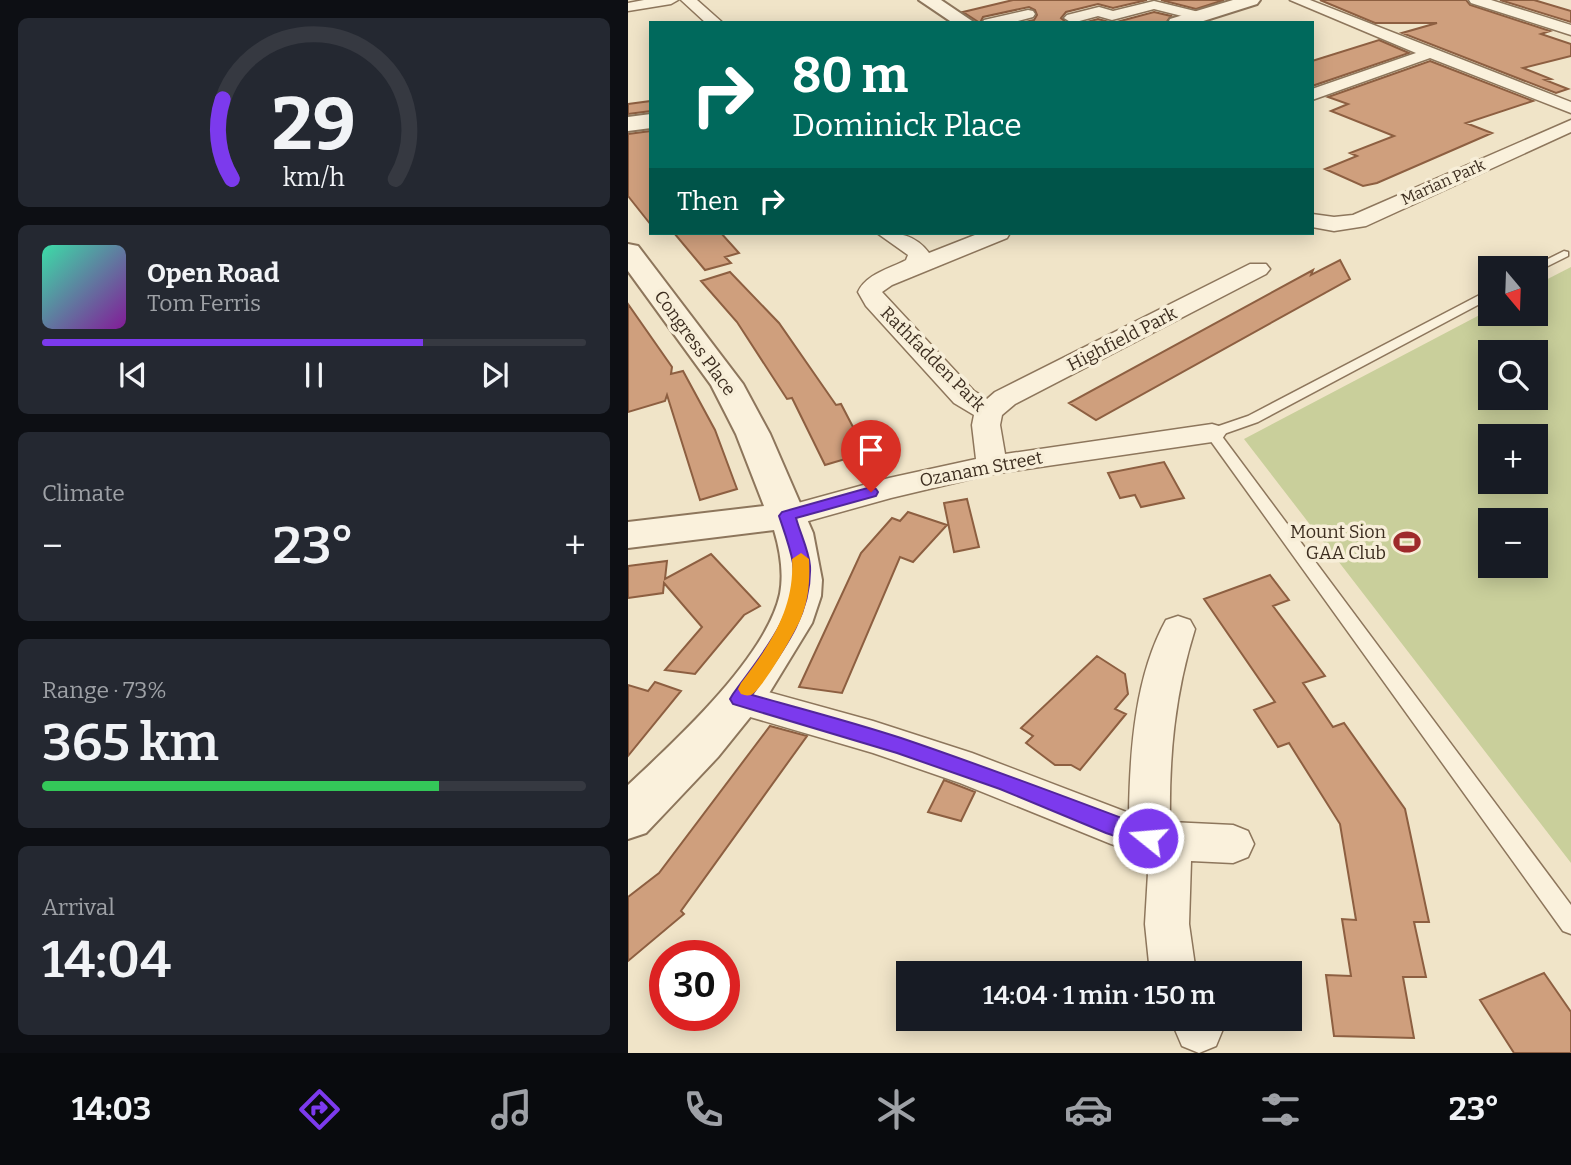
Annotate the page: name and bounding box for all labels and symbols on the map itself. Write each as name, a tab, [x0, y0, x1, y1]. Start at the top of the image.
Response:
street label: Marian Park	[1398, 155, 1488, 209]
north arrow	[1478, 256, 1548, 326]
street label: Congress Place	[649, 286, 741, 400]
street label: Rathfadden Park	[876, 302, 991, 417]
street label: Highfield Park	[1064, 302, 1181, 376]
pin	[841, 420, 901, 492]
street label: Ozanam Street	[918, 446, 1045, 492]
place label: Mount Sion GAA Club	[1290, 521, 1387, 564]
sports icon: Mount Sion GAA Club	[1392, 527, 1422, 557]
position arrow	[1111, 801, 1185, 875]
speed limit sign: 30	[649, 940, 740, 1031]

